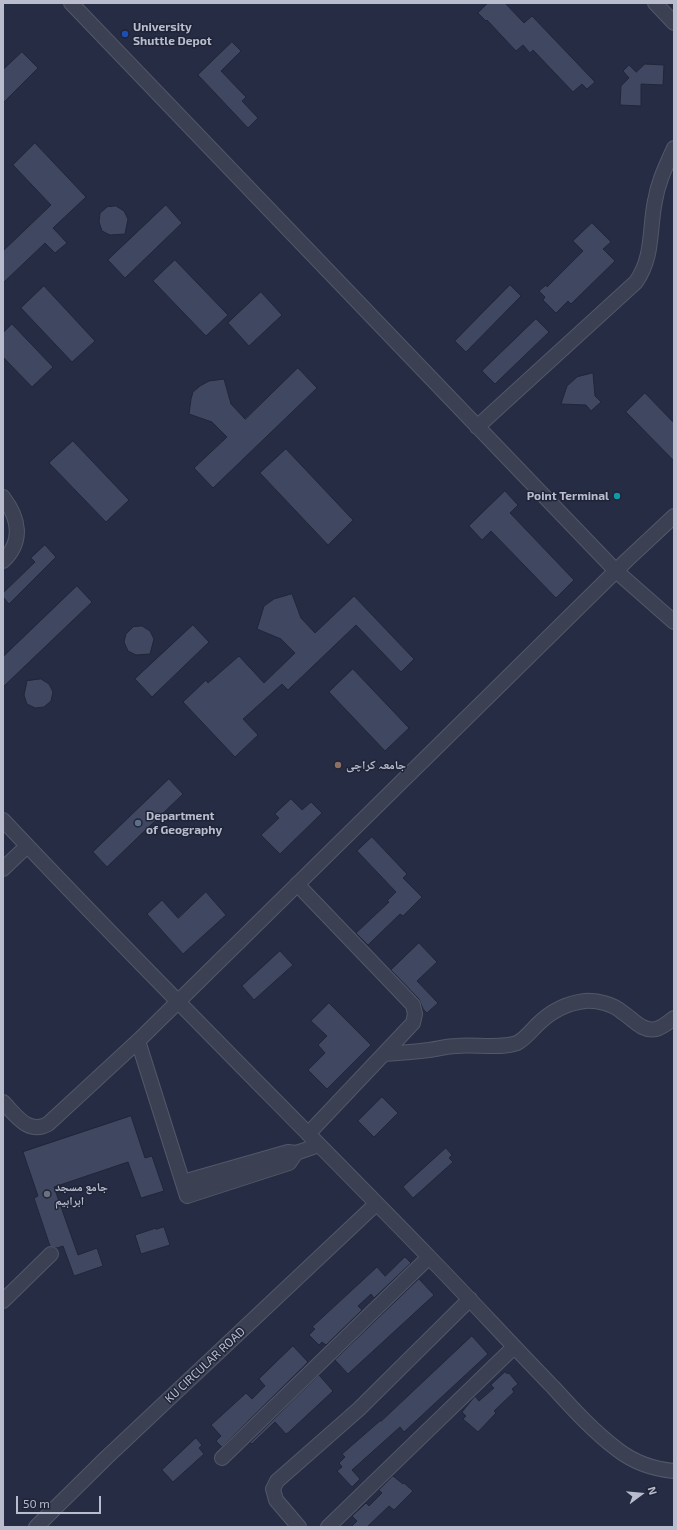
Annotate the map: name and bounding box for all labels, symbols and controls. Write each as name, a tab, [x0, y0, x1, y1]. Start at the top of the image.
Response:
place label: University Shuttle Depot	[133, 20, 212, 48]
marker: University Shuttle Depot	[120, 29, 130, 39]
place label: Point Terminal	[527, 489, 609, 503]
marker: Point Terminal	[612, 491, 622, 501]
place label: جامعہ کراچی	[346, 758, 406, 772]
marker: جامعہ کراچی	[333, 760, 343, 770]
place label: Department of Geography	[146, 809, 222, 837]
marker: Department of Geography	[133, 818, 143, 828]
place label: جامع مسجد ابراہیم	[55, 1180, 108, 1208]
marker: جامع مسجد ابراہیم	[42, 1189, 52, 1199]
street label: KU CIRCULAR ROAD	[162, 1324, 248, 1406]
north arrow	[621, 1474, 661, 1514]
text: N	[646, 1485, 660, 1496]
scale bar	[18, 1488, 103, 1514]
text: 50 m	[23, 1496, 50, 1510]

